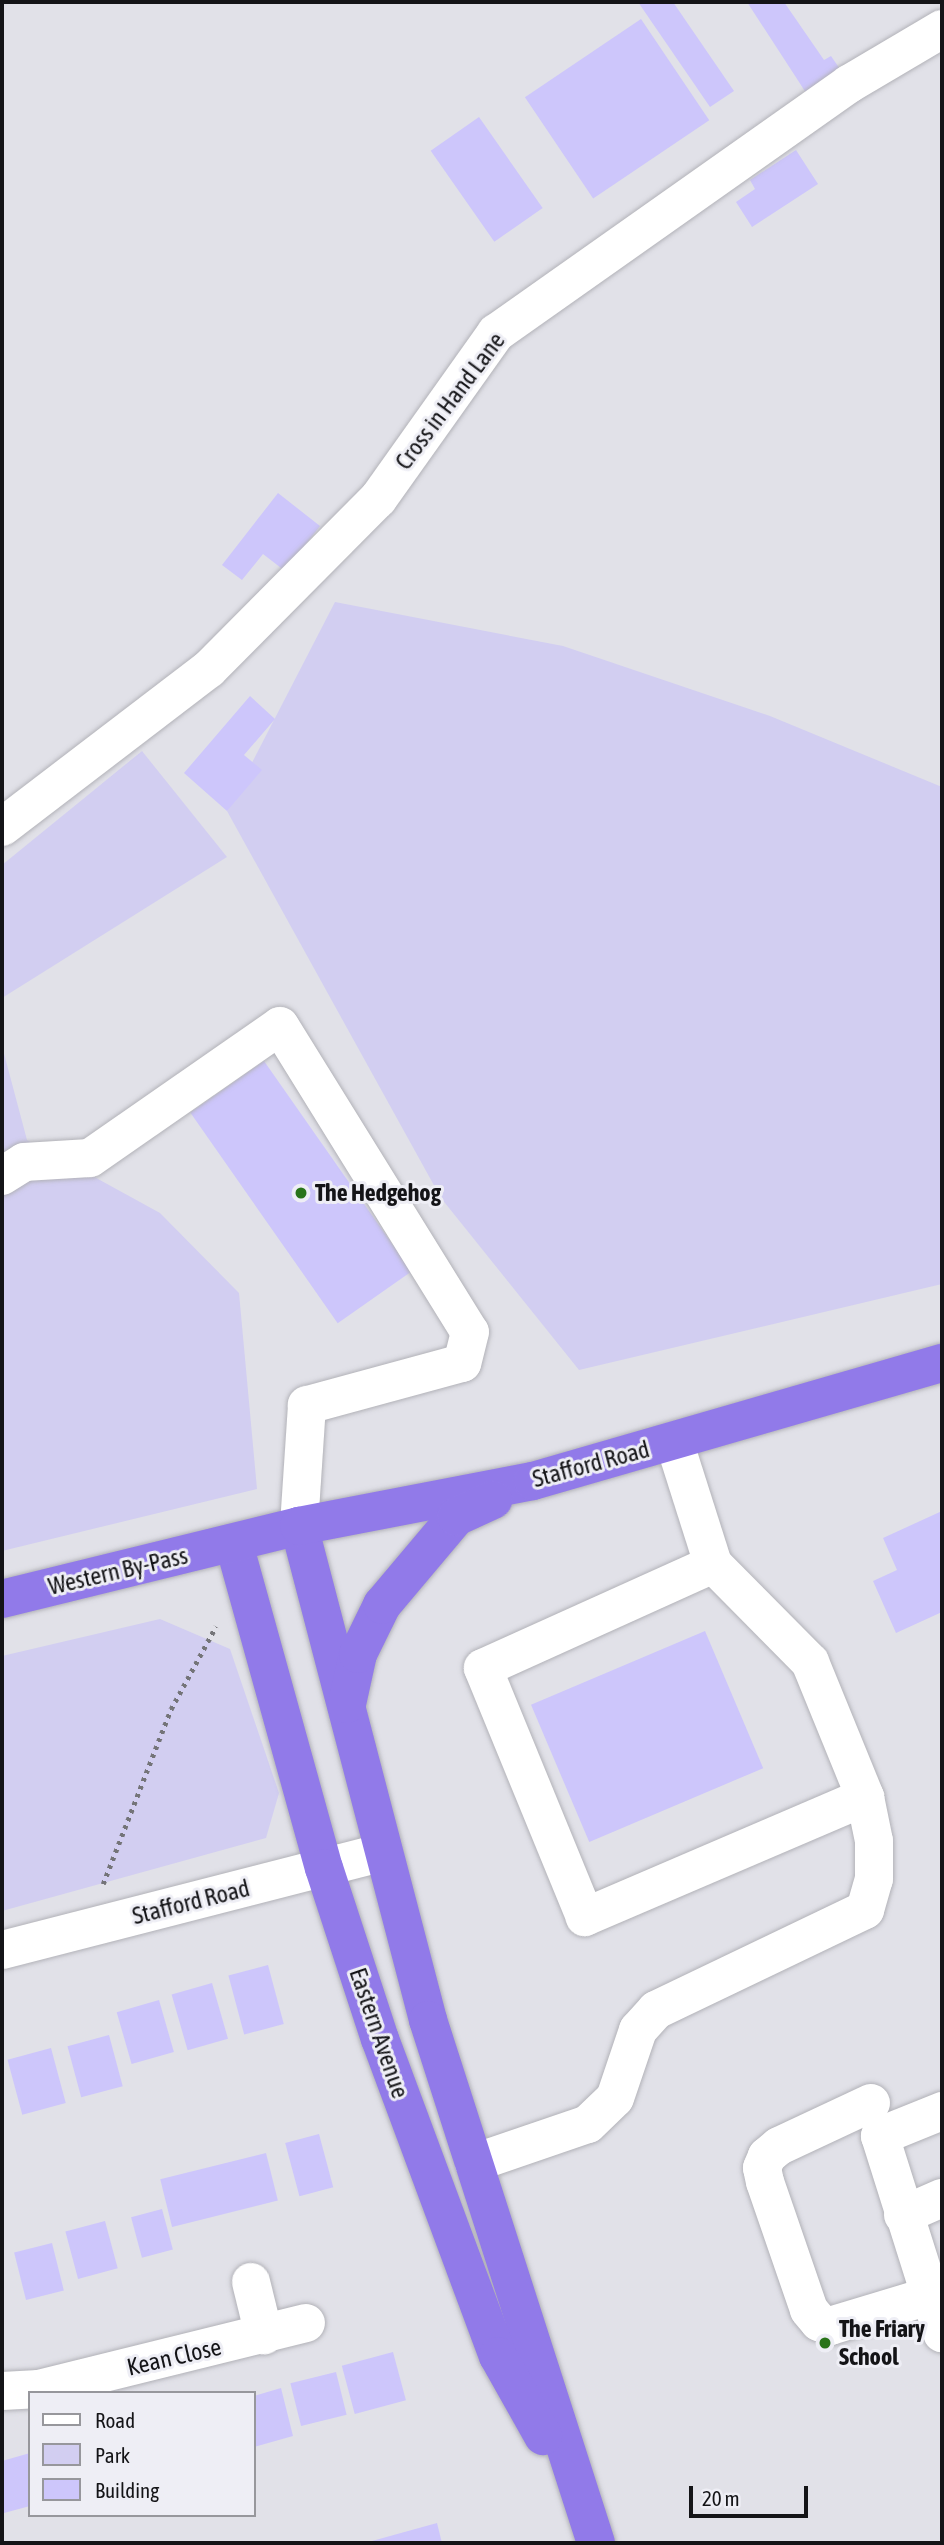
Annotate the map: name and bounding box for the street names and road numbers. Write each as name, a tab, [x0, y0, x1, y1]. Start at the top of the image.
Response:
street label: Cross in Hand Lane	[389, 327, 511, 475]
street label: Stafford Road	[529, 1435, 653, 1493]
street label: Western By-Pass	[45, 1541, 191, 1601]
street label: Stafford Road	[129, 1874, 253, 1930]
street label: Eastern Avenue	[343, 1964, 415, 2102]
street label: Kean Close	[124, 2332, 224, 2382]

